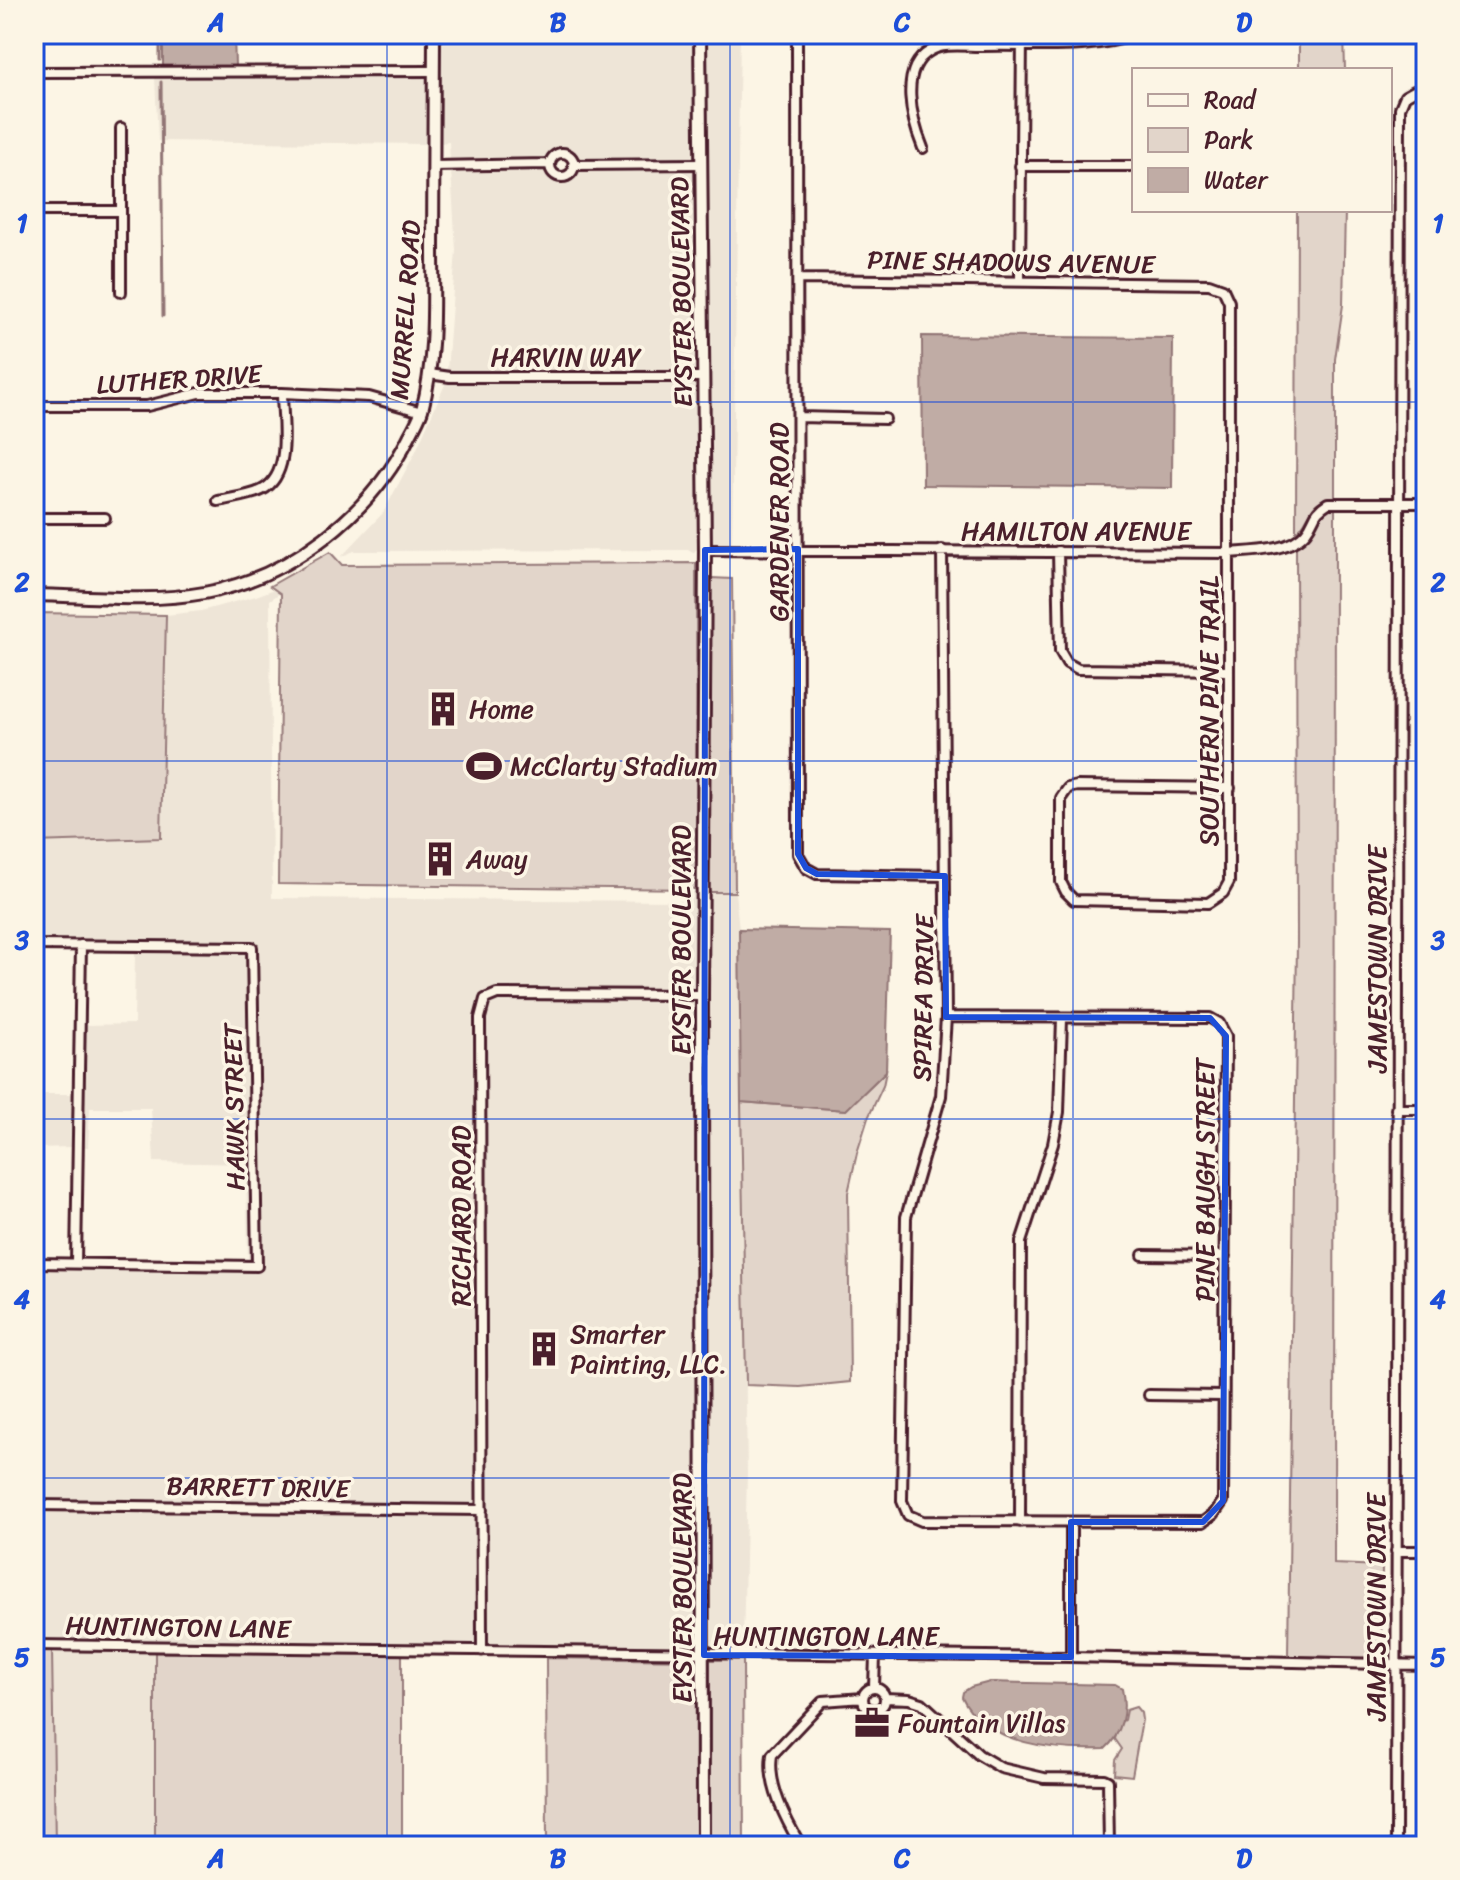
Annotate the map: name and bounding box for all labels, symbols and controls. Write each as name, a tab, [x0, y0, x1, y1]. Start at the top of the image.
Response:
text: A	[206, 0, 225, 45]
text: B	[550, 0, 567, 45]
text: C	[893, 0, 911, 45]
text: D	[1236, 0, 1252, 45]
legend	[1132, 68, 1392, 212]
text: Road	[1204, 79, 1258, 121]
text: Park	[1204, 119, 1253, 161]
text: Water	[1204, 159, 1269, 201]
street label: EYSTER BOULEVARD	[656, 176, 706, 407]
text: 1	[16, 200, 28, 246]
text: 1	[1432, 200, 1444, 246]
street label: MURRELL ROAD	[376, 218, 434, 401]
street label: PINE SHADOWS AVENUE	[867, 236, 1157, 288]
street label: HARVIN WAY	[490, 334, 642, 380]
street label: LUTHER DRIVE	[95, 350, 265, 408]
street label: GARDENER ROAD	[756, 422, 802, 621]
street label: HAMILTON AVENUE	[961, 508, 1193, 554]
text: 2	[13, 559, 30, 605]
text: 2	[1429, 559, 1446, 605]
street label: SOUTHERN PINE TRAIL	[1186, 576, 1232, 846]
place label: Home	[469, 686, 534, 732]
building icon: Home	[424, 690, 462, 728]
place label: McClarty Stadium	[510, 743, 718, 789]
sports icon: McClarty Stadium	[465, 747, 503, 785]
street label: EYSTER BOULEVARD	[658, 824, 704, 1055]
place label: Away	[465, 836, 528, 882]
building icon: Away	[421, 840, 459, 878]
street label: JAMESTOWN DRIVE	[1354, 843, 1400, 1074]
street label: SPIREA DRIVE	[899, 913, 947, 1082]
text: 3	[14, 917, 30, 963]
text: 3	[1430, 917, 1446, 963]
street label: HAWK STREET	[210, 1021, 258, 1191]
street label: PINE BAUGH STREET	[1182, 1056, 1228, 1302]
street label: RICHARD ROAD	[438, 1125, 484, 1306]
text: 4	[14, 1276, 30, 1322]
text: 4	[1430, 1276, 1446, 1322]
place label: Smarter Painting, LLC.	[570, 1311, 727, 1387]
building icon: Smarter Painting, LLC.	[525, 1330, 563, 1368]
street label: BARRETT DRIVE	[166, 1462, 352, 1512]
street label: EYSTER BOULEVARD	[659, 1472, 705, 1703]
street label: JAMESTOWN DRIVE	[1353, 1491, 1399, 1722]
street label: HUNTINGTON LANE	[65, 1602, 293, 1652]
street label: HUNTINGTON LANE	[713, 1613, 940, 1659]
text: 5	[14, 1634, 30, 1680]
text: 5	[1430, 1634, 1446, 1680]
place label: Fountain Villas	[898, 1700, 1066, 1746]
office icon: Fountain Villas	[853, 1704, 891, 1742]
text: A	[206, 1835, 225, 1880]
text: B	[550, 1835, 567, 1880]
text: C	[893, 1835, 911, 1880]
text: D	[1236, 1835, 1252, 1880]

